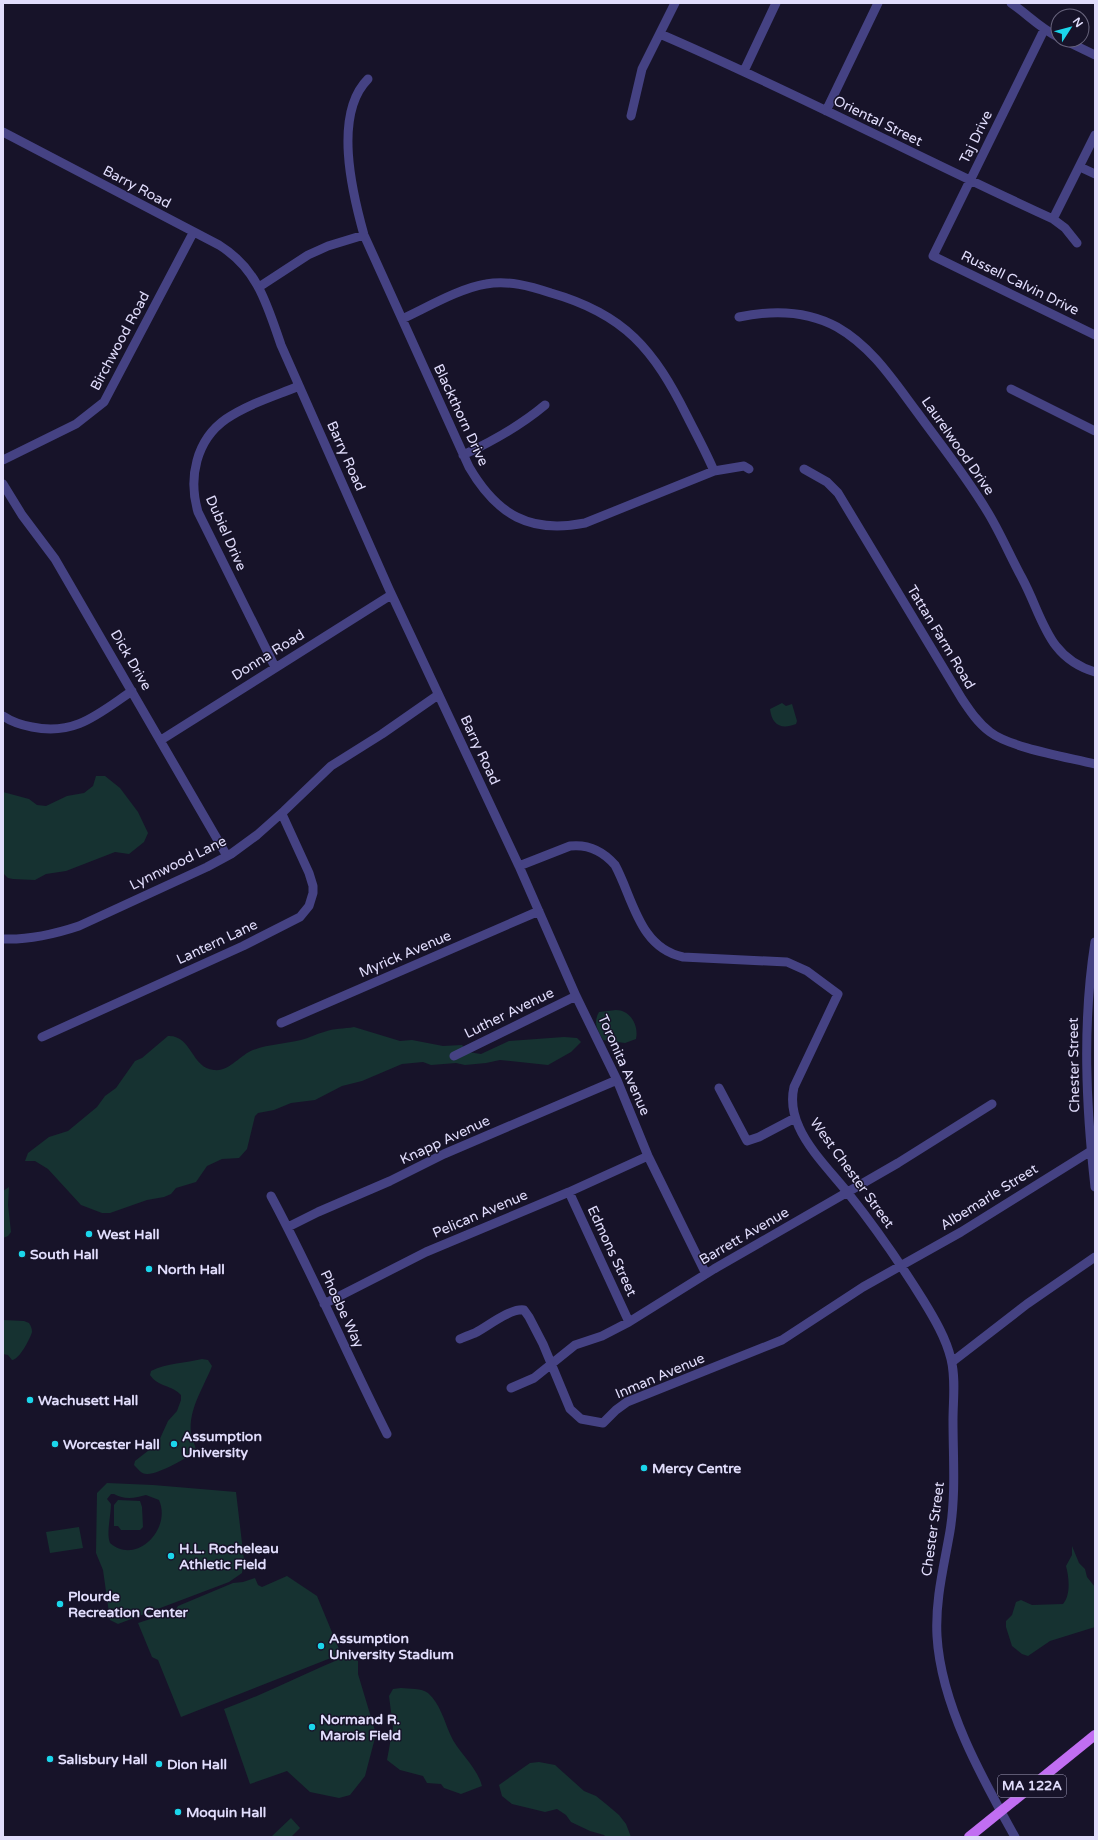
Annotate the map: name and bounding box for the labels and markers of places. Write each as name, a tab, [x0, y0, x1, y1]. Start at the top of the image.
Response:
place label: West Hall	[97, 1226, 160, 1243]
marker: West Hall	[84, 1229, 94, 1239]
place label: South Hall	[30, 1246, 99, 1263]
marker: South Hall	[17, 1249, 27, 1259]
place label: North Hall	[157, 1261, 225, 1278]
marker: North Hall	[144, 1264, 154, 1274]
place label: Wachusett Hall	[38, 1392, 138, 1409]
marker: Wachusett Hall	[25, 1395, 35, 1405]
place label: Assumption University	[182, 1428, 262, 1461]
place label: Worcester Hall	[63, 1436, 160, 1453]
marker: Worcester Hall	[50, 1439, 60, 1449]
marker: Assumption University	[169, 1439, 179, 1449]
place label: Mercy Centre	[652, 1460, 741, 1477]
marker: Mercy Centre	[639, 1463, 649, 1473]
place label: H.L. Rocheleau Athletic Field	[179, 1540, 279, 1573]
marker: H.L. Rocheleau Athletic Field	[166, 1551, 176, 1561]
place label: Plourde Recreation Center	[68, 1588, 189, 1621]
marker: Plourde Recreation Center	[55, 1599, 65, 1609]
place label: Assumption University Stadium	[329, 1630, 454, 1663]
marker: Assumption University Stadium	[316, 1641, 326, 1651]
place label: Normand R. Marois Field	[320, 1711, 401, 1744]
marker: Normand R. Marois Field	[307, 1722, 317, 1732]
place label: Salisbury Hall	[58, 1751, 147, 1768]
marker: Salisbury Hall	[45, 1754, 55, 1764]
place label: Dion Hall	[167, 1756, 227, 1773]
marker: Dion Hall	[154, 1759, 164, 1769]
place label: Moquin Hall	[186, 1804, 266, 1821]
marker: Moquin Hall	[173, 1807, 183, 1817]

